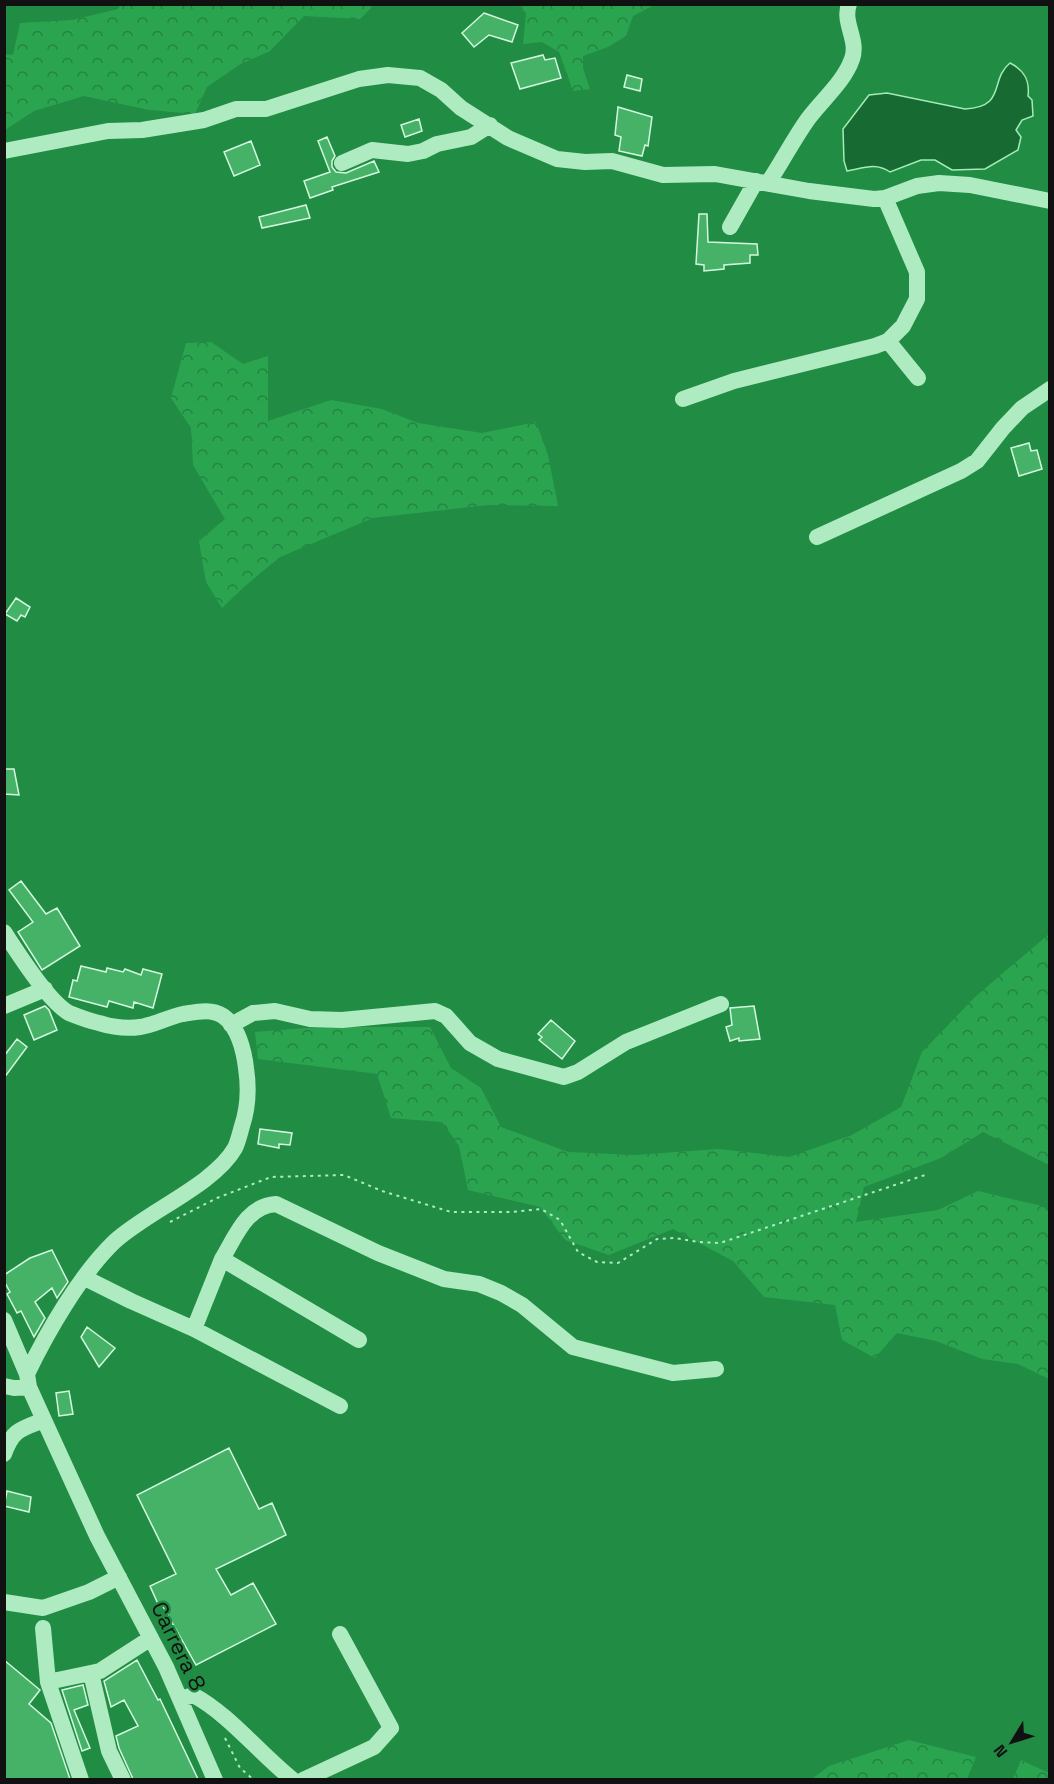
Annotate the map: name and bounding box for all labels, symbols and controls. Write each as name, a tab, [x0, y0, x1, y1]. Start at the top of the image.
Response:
street label: Carrera 8	[145, 1597, 213, 1695]
north arrow	[982, 1712, 1042, 1772]
text: N	[989, 1740, 1012, 1762]

